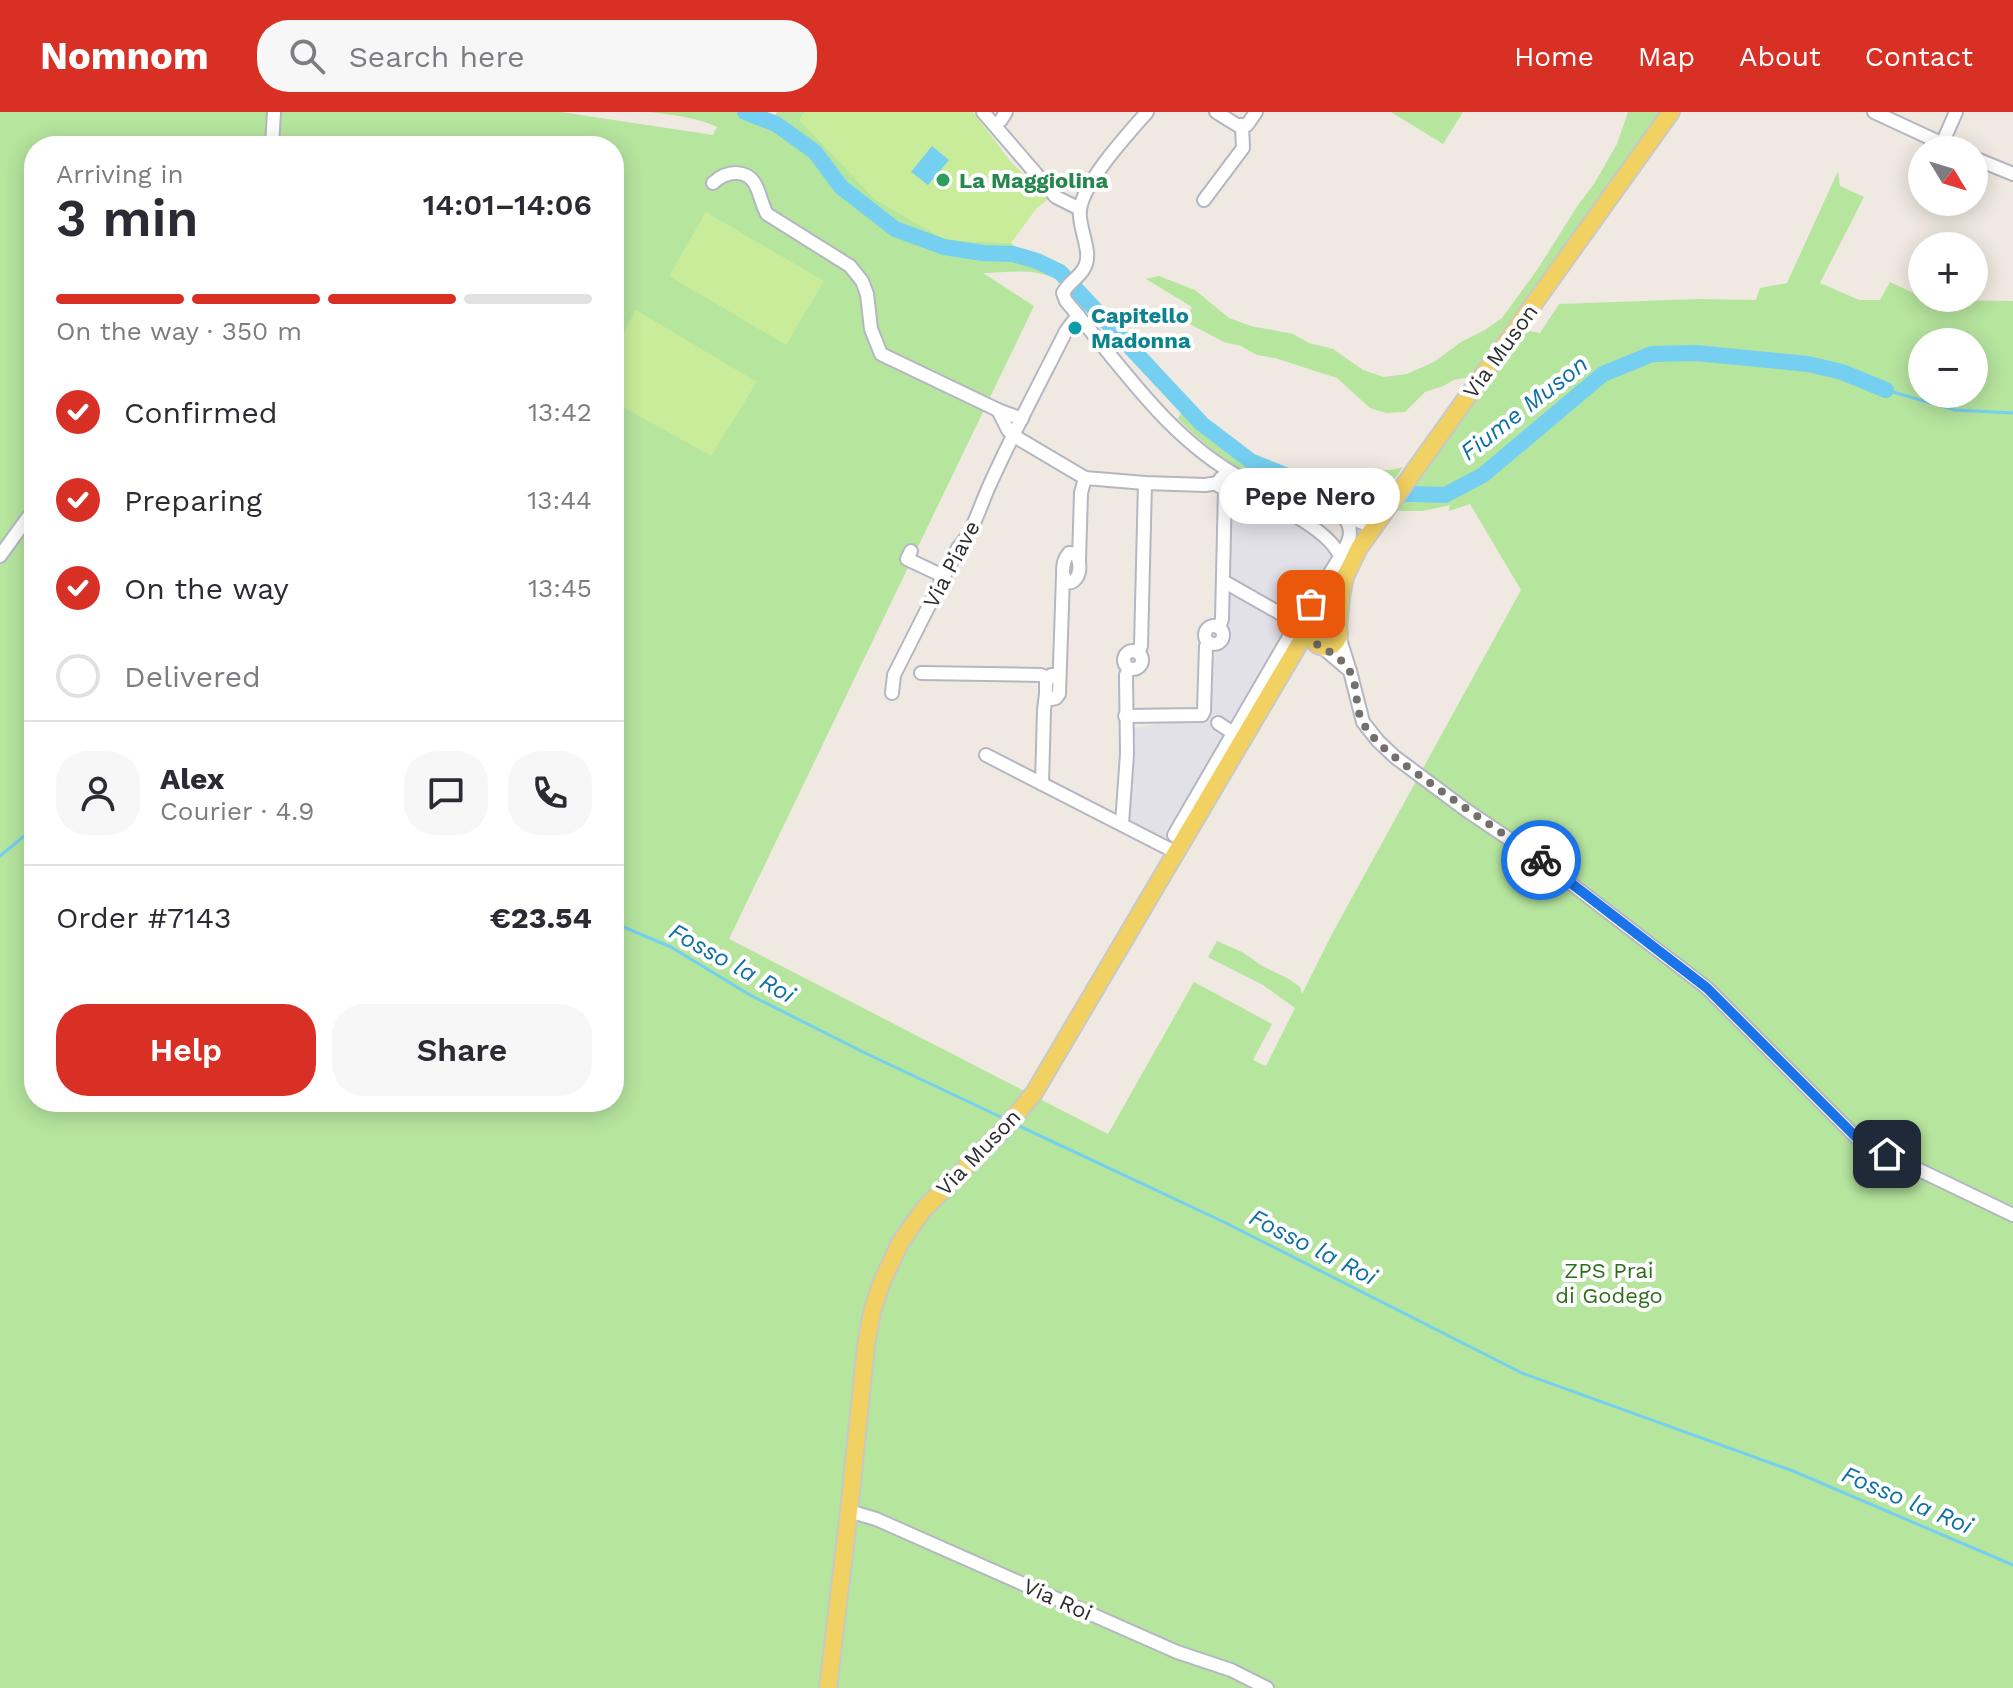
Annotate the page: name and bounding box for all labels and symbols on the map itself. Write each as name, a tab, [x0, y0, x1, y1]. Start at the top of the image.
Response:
north arrow	[1908, 136, 1988, 216]
place label: La Maggiolina	[959, 168, 1108, 193]
marker: La Maggiolina	[934, 171, 952, 189]
street label: Via Muson	[1458, 299, 1543, 403]
place label: Capitello Madonna	[1091, 303, 1191, 353]
marker: Capitello Madonna	[1066, 319, 1084, 337]
water label: Fiume Muson	[1455, 350, 1593, 466]
callout: Pepe Nero	[1221, 468, 1401, 524]
street label: Via Piave	[918, 516, 985, 612]
pin	[1277, 570, 1345, 638]
courier	[1501, 820, 1581, 900]
water label: Fosso la Roi	[664, 917, 800, 1009]
street label: Via Muson	[931, 1104, 1026, 1201]
pin	[1853, 1120, 1921, 1188]
water label: Fosso la Roi	[1245, 1203, 1382, 1291]
park label: ZPS Prai di Godego	[1555, 1258, 1663, 1308]
water label: Fosso la Roi	[1838, 1460, 1977, 1540]
street label: Via Roi	[1019, 1573, 1096, 1626]

